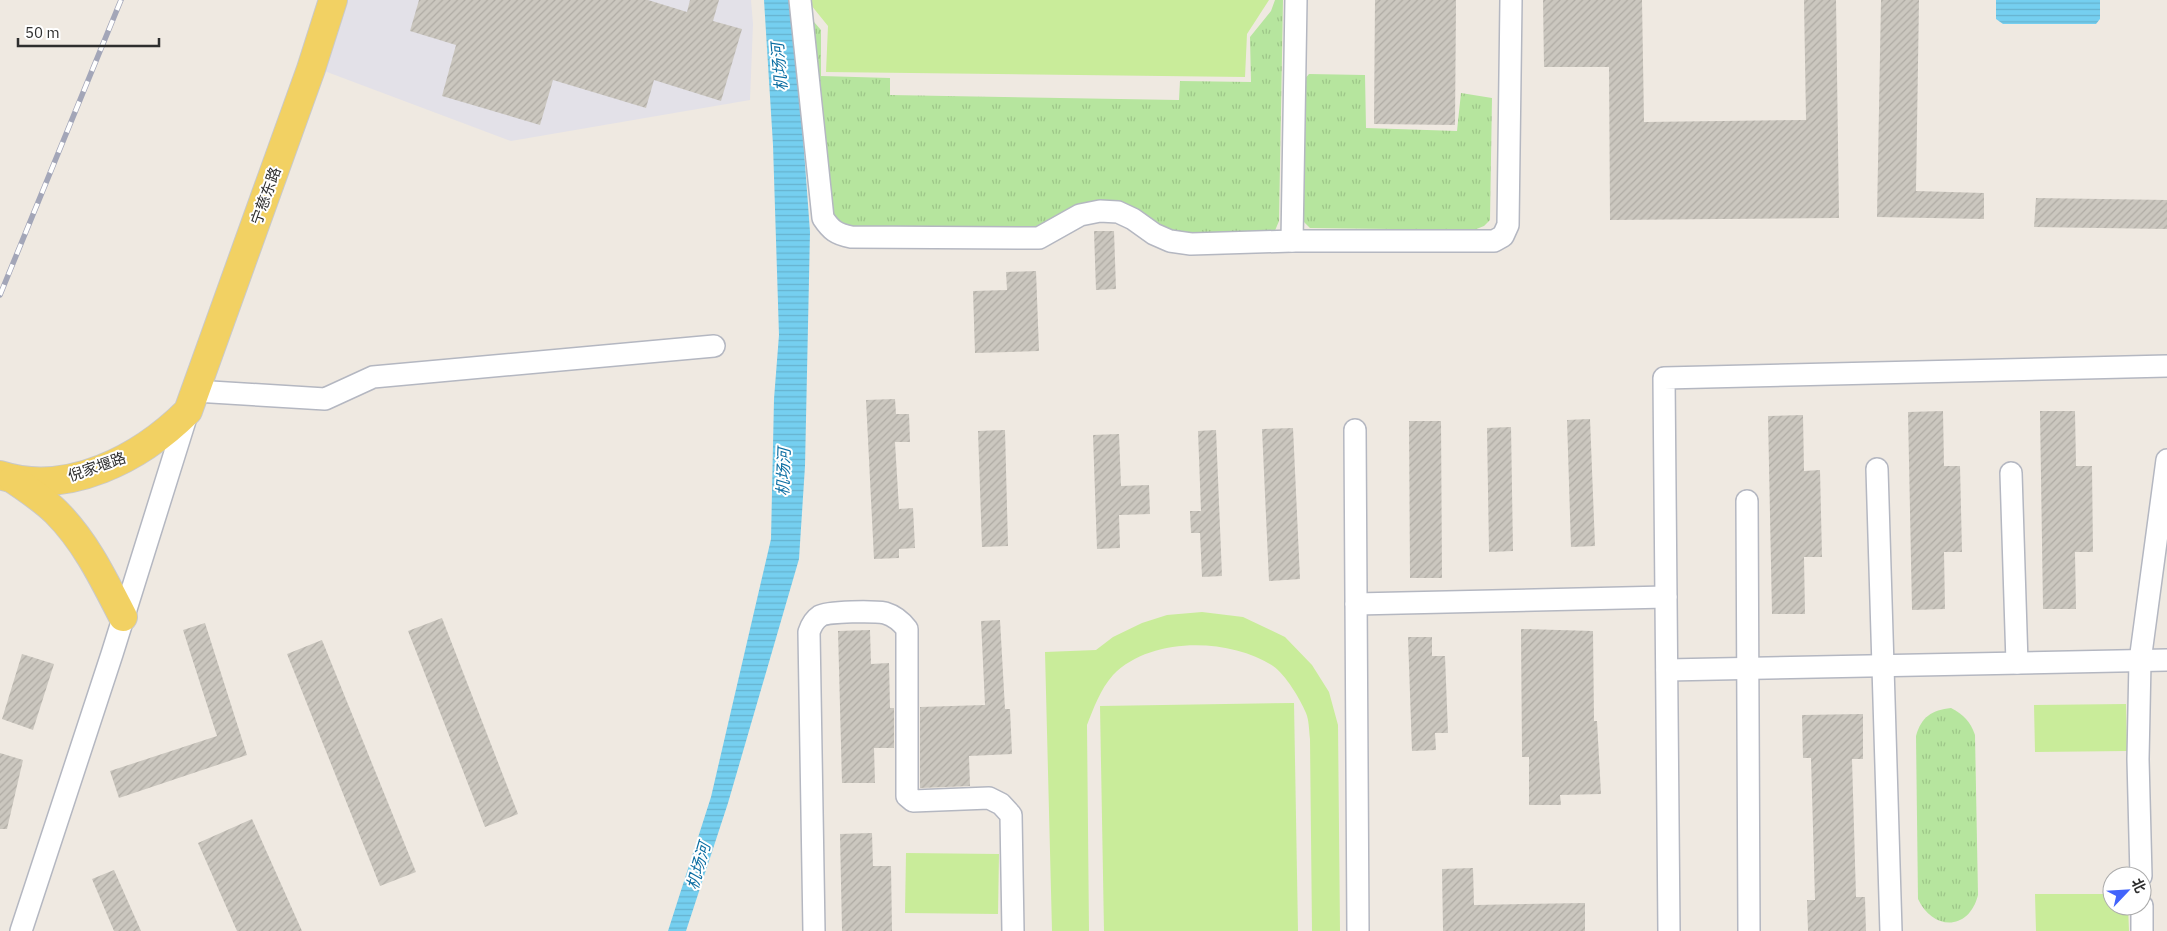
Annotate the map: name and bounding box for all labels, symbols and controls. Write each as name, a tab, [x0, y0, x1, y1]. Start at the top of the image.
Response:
scale bar	[18, 15, 159, 47]
text: 50 m	[25, 23, 60, 42]
water label: 机场河	[767, 39, 791, 92]
street label: 宁慈东路	[246, 164, 285, 227]
water label: 机场河	[772, 445, 794, 496]
street label: 倪家堰路	[65, 448, 128, 485]
water label: 机场河	[682, 837, 715, 892]
north arrow	[2102, 866, 2152, 916]
text: 北	[2128, 875, 2150, 896]

